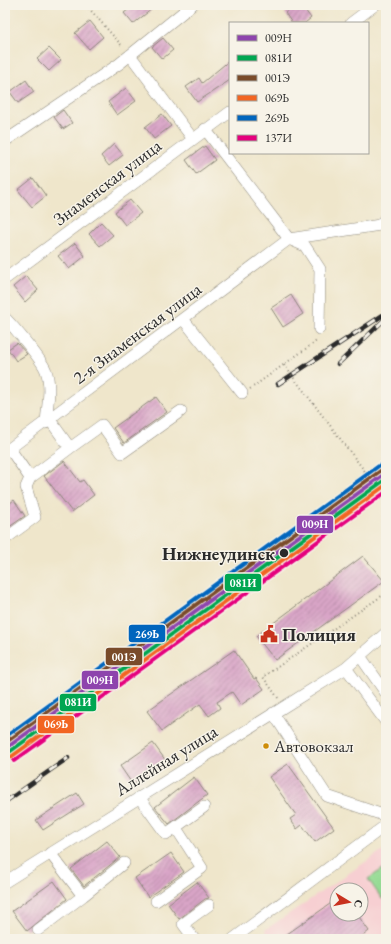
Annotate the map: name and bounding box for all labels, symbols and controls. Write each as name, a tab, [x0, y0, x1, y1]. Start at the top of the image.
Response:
legend	[229, 22, 369, 154]
text: 009Н	[265, 30, 292, 46]
text: 081И	[265, 50, 292, 66]
text: 001Э	[265, 70, 290, 86]
text: 069Ь	[265, 90, 289, 106]
text: 269Ь	[265, 110, 289, 126]
text: 137И	[265, 130, 292, 146]
street label: Знаменская улица	[48, 133, 166, 230]
street label: 2-я Знаменская улица	[68, 277, 206, 389]
line badge: 009Н	[296, 515, 334, 534]
text: 009Н	[302, 517, 328, 531]
place label: Нижнеудинск	[162, 542, 275, 565]
marker: Нижнеудинск	[278, 547, 290, 559]
line badge: 081И	[224, 573, 262, 592]
text: 081И	[230, 576, 256, 590]
place label: Полиция	[282, 623, 356, 646]
line badge: 269Ь	[128, 624, 166, 643]
public building icon: Полиция	[259, 624, 279, 644]
text: 269Ь	[135, 627, 159, 641]
line badge: 001Э	[105, 647, 143, 666]
text: 001Э	[112, 650, 136, 664]
line badge: 009Н	[81, 670, 119, 690]
text: 009Н	[87, 673, 113, 687]
line badge: 081И	[59, 693, 97, 712]
text: 081И	[65, 695, 91, 709]
line badge: 069Ь	[37, 715, 75, 734]
text: 069Ь	[44, 717, 68, 731]
street label: Аллейная улица	[110, 719, 222, 801]
place label: Автовокзал	[273, 735, 353, 757]
marker: Автовокзал	[261, 741, 271, 751]
north arrow	[329, 882, 369, 922]
text: С	[351, 899, 366, 909]

